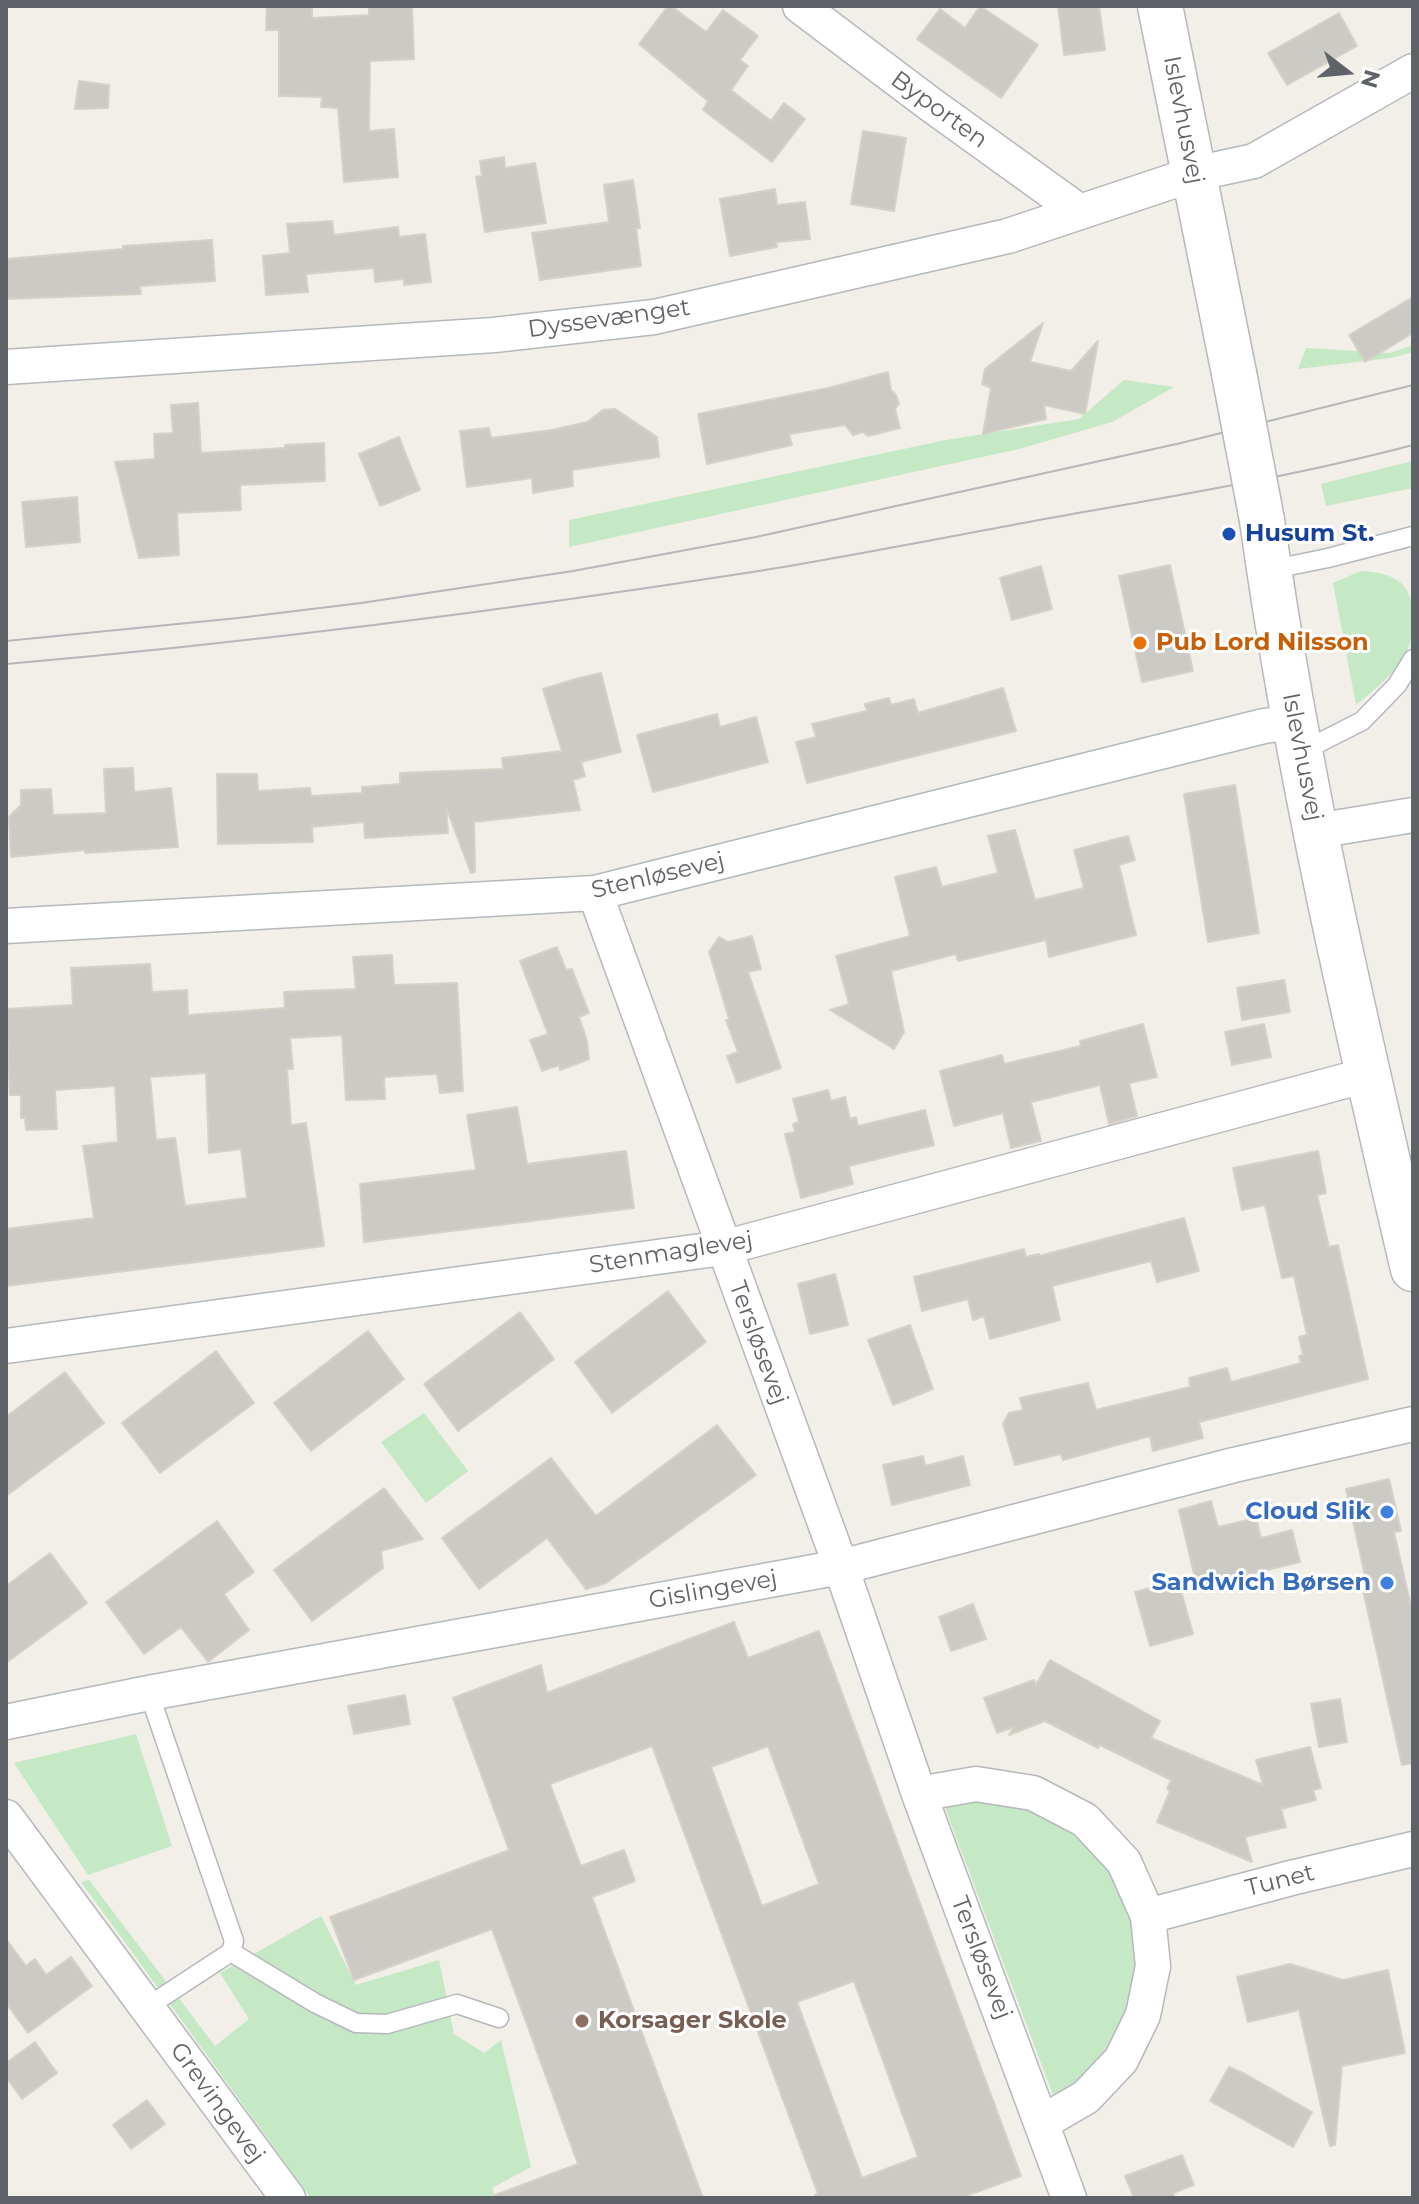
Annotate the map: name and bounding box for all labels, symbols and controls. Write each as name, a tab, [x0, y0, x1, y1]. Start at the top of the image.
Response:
north arrow	[1307, 32, 1387, 112]
street label: Islevhusvej	[1156, 53, 1210, 187]
street label: Byporten	[885, 65, 993, 155]
text: N	[1355, 66, 1386, 91]
street label: Dyssevænget	[526, 293, 692, 345]
place label: Husum St.	[1245, 520, 1374, 548]
marker: Husum St.	[1220, 525, 1238, 543]
place label: Pub Lord Nilsson	[1156, 629, 1369, 657]
marker: Pub Lord Nilsson	[1131, 634, 1149, 652]
street label: Islevhusvej	[1275, 690, 1329, 824]
street label: Stenløsevej	[589, 847, 727, 905]
street label: Stenmaglevej	[587, 1226, 755, 1280]
street label: Tersløsevej	[722, 1277, 794, 1409]
place label: Cloud Slik	[1245, 1498, 1371, 1526]
marker: Cloud Slik	[1378, 1503, 1396, 1521]
street label: Gislingevej	[646, 1565, 780, 1615]
place label: Sandwich Børsen	[1152, 1569, 1371, 1597]
marker: Sandwich Børsen	[1378, 1574, 1396, 1592]
street label: Tunet	[1243, 1859, 1317, 1903]
street label: Tersløsevej	[944, 1893, 1018, 2023]
place label: Korsager Skole	[598, 2007, 787, 2035]
marker: Korsager Skole	[573, 2012, 591, 2030]
street label: Grevingevej	[164, 2037, 270, 2169]

